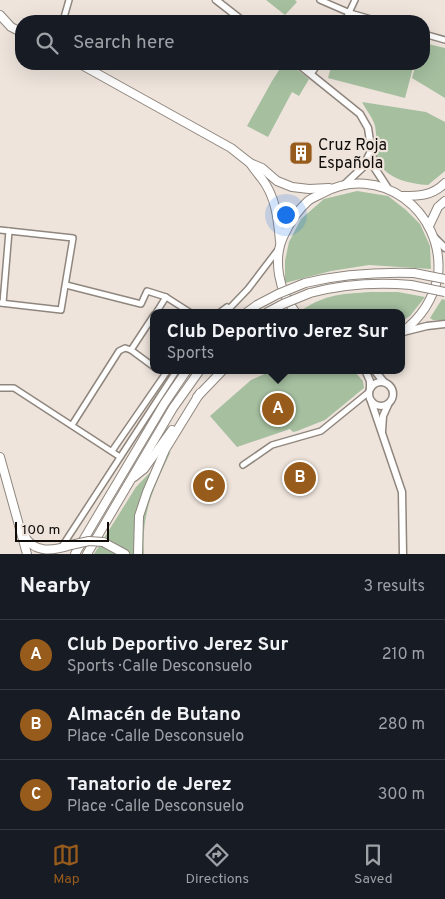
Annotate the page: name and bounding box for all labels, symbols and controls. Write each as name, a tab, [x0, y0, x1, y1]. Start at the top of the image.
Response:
search box	[15, 15, 430, 70]
icon: search	[33, 29, 61, 57]
text: Search here	[73, 31, 175, 55]
place label: Cruz Roja Española	[318, 136, 387, 174]
building icon: Cruz Roja Española	[288, 140, 314, 166]
your location	[273, 202, 299, 228]
popup	[150, 309, 405, 374]
text: Club Deportivo Jerez Sur	[167, 320, 388, 344]
text: Sports	[167, 344, 214, 364]
pin: A	[262, 390, 294, 428]
pin: B	[284, 459, 316, 497]
pin: C	[193, 467, 225, 505]
scale bar	[15, 519, 109, 542]
text: 100 m	[22, 522, 60, 539]
text: Nearby	[20, 573, 91, 600]
text: 3 results	[363, 577, 425, 597]
text: Club Deportivo Jerez Sur	[67, 633, 288, 657]
text: A	[30, 645, 42, 665]
text: 210 m	[382, 645, 425, 665]
text: Sports · Calle Desconsuelo	[67, 657, 252, 677]
text: Almacén de Butano	[67, 703, 241, 727]
text: B	[30, 715, 42, 735]
text: 280 m	[378, 715, 425, 735]
text: Place · Calle Desconsuelo	[67, 727, 244, 747]
text: Tanatorio de Jerez	[67, 773, 232, 797]
text: C	[31, 785, 41, 805]
text: 300 m	[378, 785, 425, 805]
text: Place · Calle Desconsuelo	[67, 797, 244, 817]
tab: Map	[52, 841, 80, 888]
tab: Directions	[185, 841, 249, 888]
tab: Saved	[354, 841, 393, 888]

